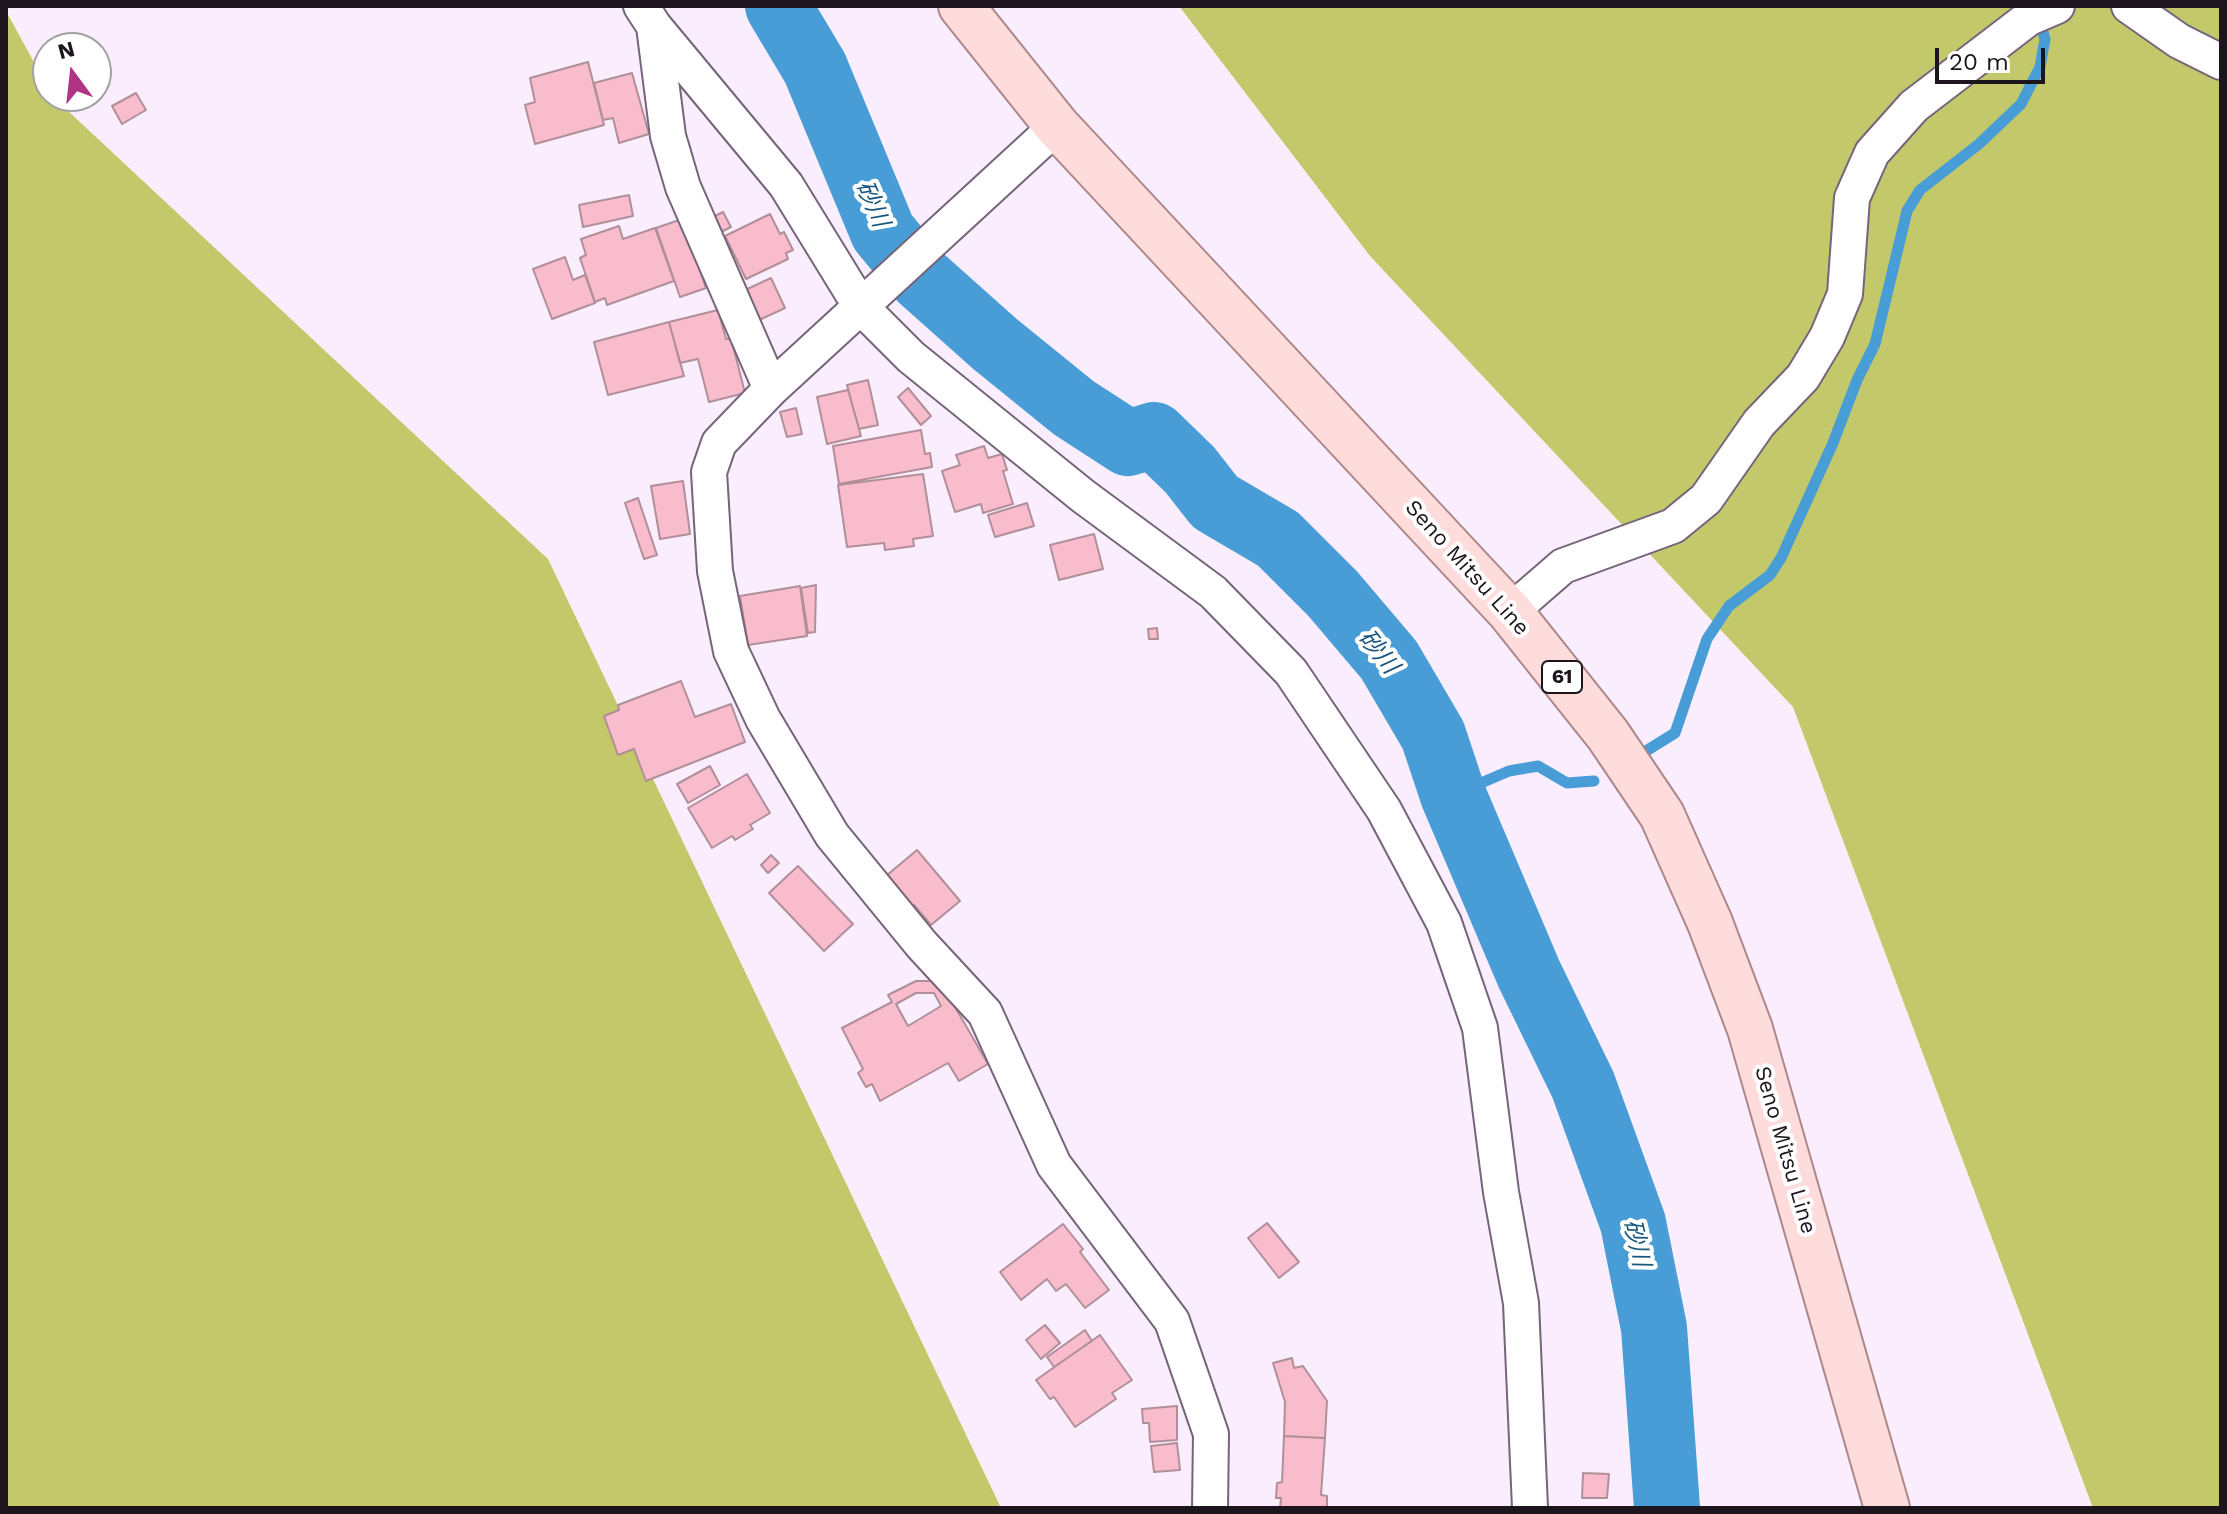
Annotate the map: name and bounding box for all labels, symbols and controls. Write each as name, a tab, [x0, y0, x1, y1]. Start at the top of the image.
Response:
north arrow	[32, 32, 112, 112]
scale bar	[1939, 32, 2049, 82]
text: N	[55, 36, 77, 64]
text: 20 m	[1949, 48, 2009, 76]
water label: 砂川	[849, 176, 895, 232]
street label: Seno Mitsu Line	[1399, 495, 1535, 641]
water label: 砂川	[1352, 624, 1404, 680]
road number: 61	[1542, 661, 1582, 693]
street label: Seno Mitsu Line	[1748, 1063, 1822, 1237]
water label: 砂川	[1617, 1216, 1655, 1270]

